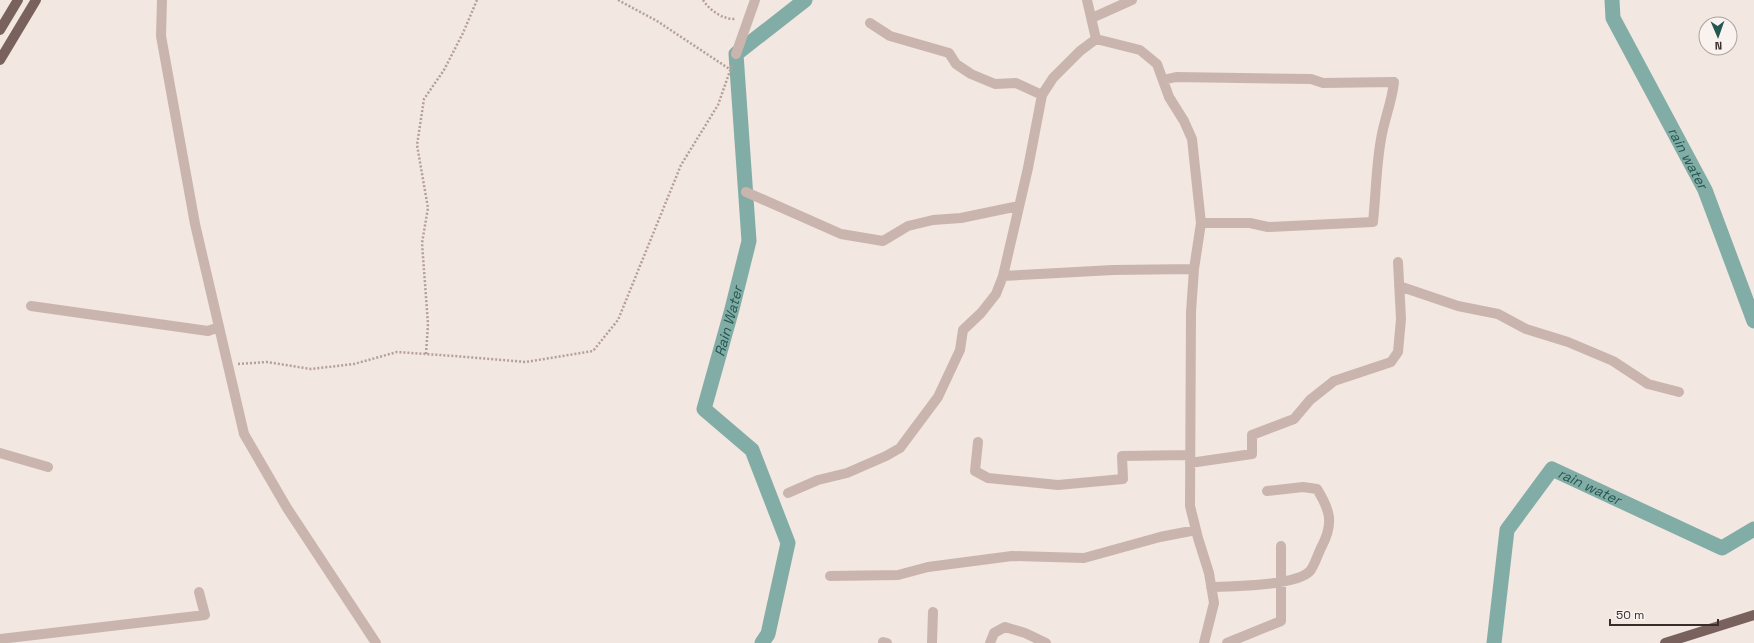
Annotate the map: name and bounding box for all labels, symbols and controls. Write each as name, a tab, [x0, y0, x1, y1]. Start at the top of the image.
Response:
north arrow	[1698, 16, 1738, 56]
text: N	[1714, 39, 1722, 53]
water label: rain water	[1664, 124, 1713, 194]
water label: Rain Water	[710, 283, 747, 358]
water label: rain water	[1555, 464, 1625, 510]
scale bar	[1610, 601, 1718, 627]
text: 50 m	[1616, 607, 1644, 623]

